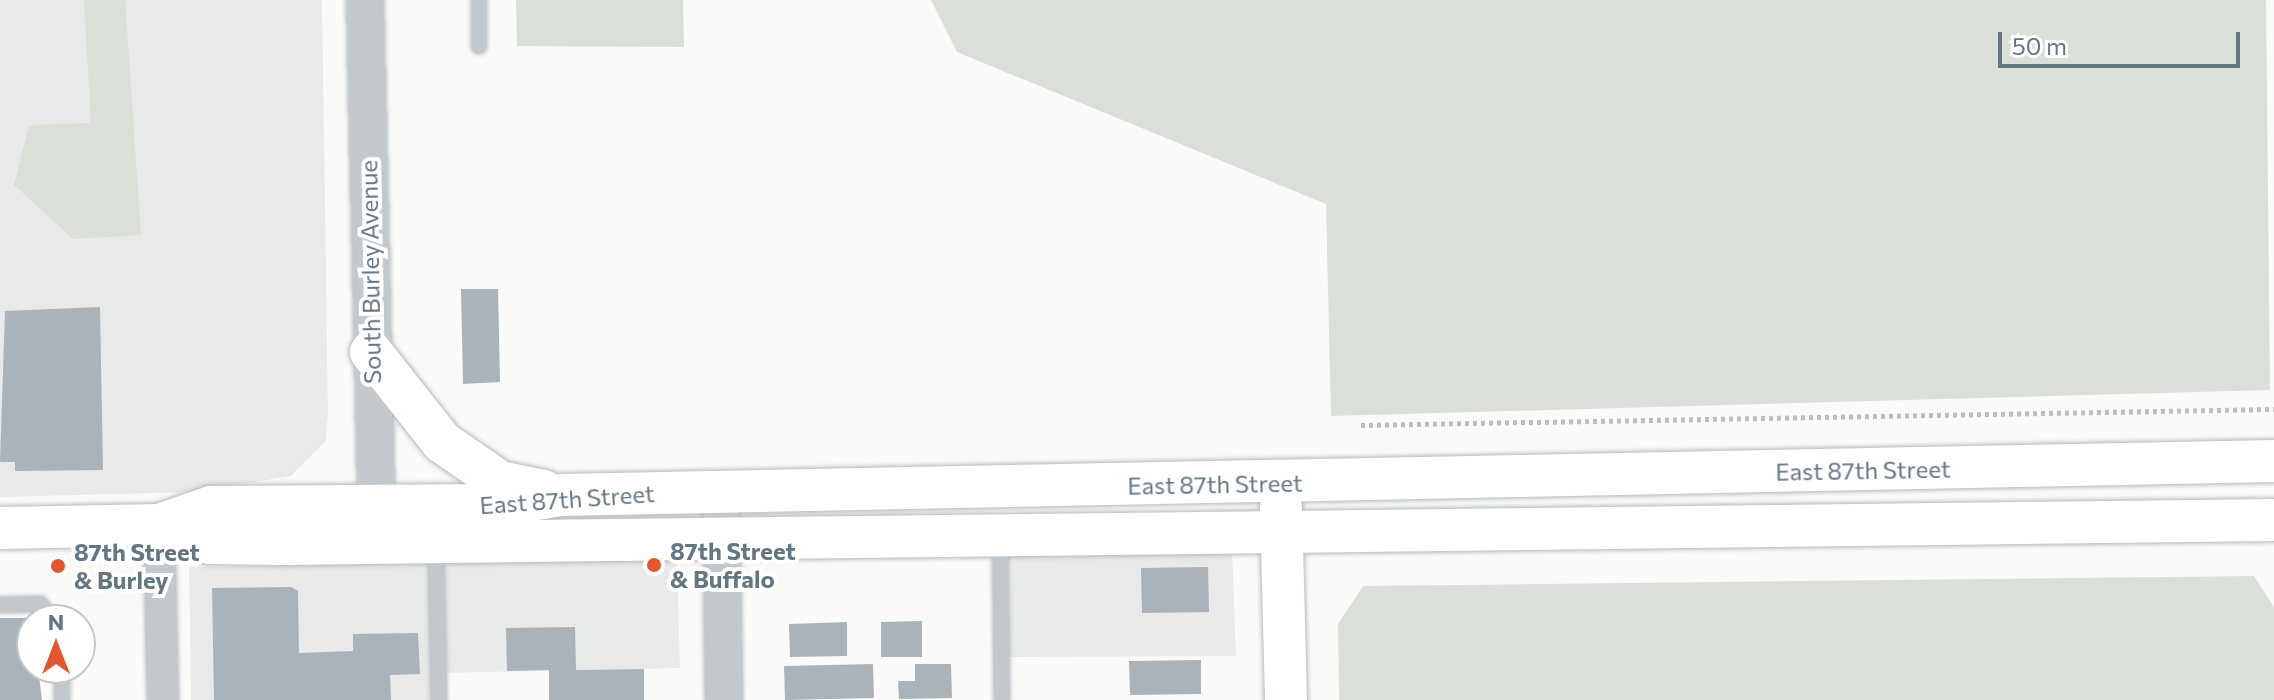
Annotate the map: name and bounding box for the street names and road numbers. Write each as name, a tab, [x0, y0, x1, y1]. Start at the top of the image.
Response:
street label: South Burley Avenue	[354, 160, 386, 384]
street label: East 87th Street	[1775, 454, 1951, 486]
street label: East 87th Street	[1127, 468, 1303, 500]
street label: East 87th Street	[479, 479, 655, 519]

